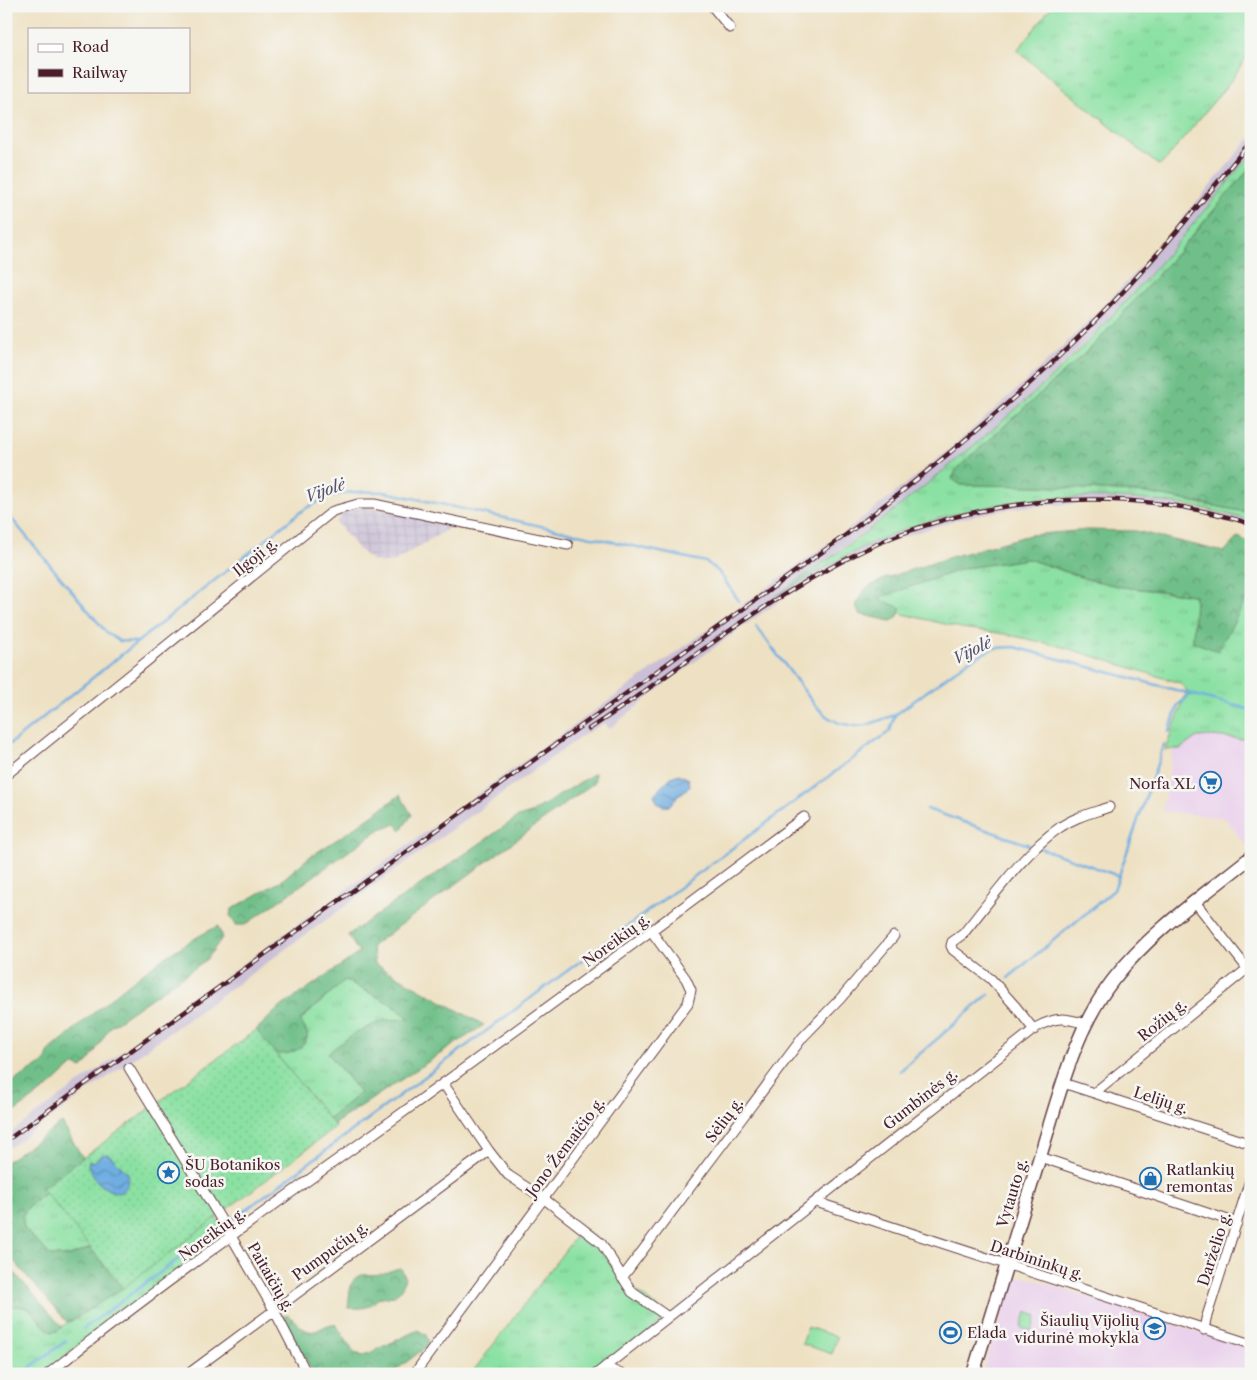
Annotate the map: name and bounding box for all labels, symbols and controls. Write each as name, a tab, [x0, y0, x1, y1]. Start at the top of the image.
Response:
legend	[28, 28, 190, 92]
text: Road	[72, 37, 109, 56]
text: Railway	[72, 63, 128, 82]
water label: Vijolė	[302, 473, 349, 507]
street label: Ilgoji g.	[229, 533, 281, 581]
water label: Vijolė	[949, 631, 996, 668]
supermarket icon: Norfa XL	[1199, 771, 1223, 795]
place label: Norfa XL	[1129, 774, 1195, 793]
street label: Noreikių g.	[579, 909, 653, 971]
street label: Rožių g.	[1134, 995, 1190, 1045]
street label: Gumbinės g.	[879, 1064, 961, 1134]
street label: Lelijų g.	[1131, 1082, 1191, 1118]
street label: Jono Žemaičio g.	[520, 1094, 609, 1202]
street label: Sėlių g.	[701, 1094, 747, 1146]
place label: ŠU Botanikos sodas	[185, 1155, 280, 1191]
street label: Vytauto g.	[992, 1156, 1032, 1231]
place label: Ratlankių remontas	[1166, 1160, 1235, 1196]
place icon: ŠU Botanikos sodas	[157, 1161, 181, 1185]
shop icon: Ratlankių remontas	[1138, 1166, 1162, 1190]
street label: Noreikių g.	[175, 1203, 249, 1265]
street label: Darželio g.	[1193, 1210, 1235, 1288]
street label: Pumpučių g.	[288, 1217, 372, 1285]
street label: Darbininkų g.	[988, 1236, 1086, 1284]
street label: Paitaičių g.	[243, 1239, 299, 1315]
place label: Šiaulių Vijolių vidurinė mokykla	[1013, 1311, 1140, 1347]
school or university icon: Šiaulių Vijolių vidurinė mokykla	[1143, 1317, 1167, 1341]
sports icon: Elada	[939, 1320, 963, 1344]
place label: Elada	[967, 1323, 1007, 1342]

